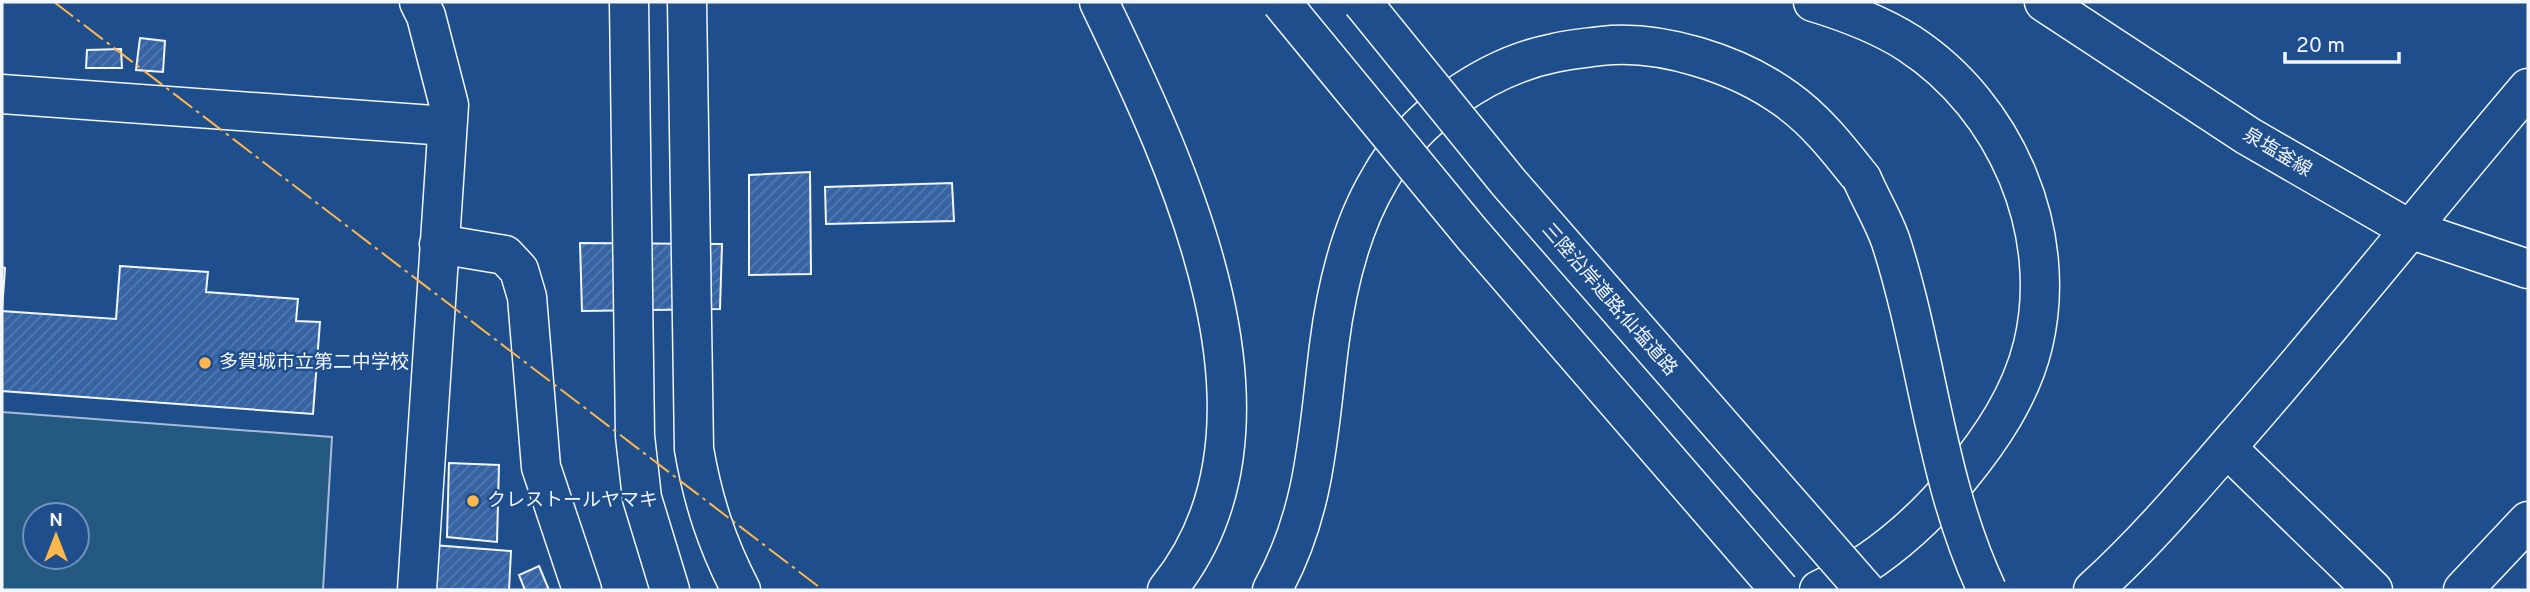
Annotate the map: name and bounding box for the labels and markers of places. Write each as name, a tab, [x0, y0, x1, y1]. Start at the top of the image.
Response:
place label: 多賀城市立第二中学校	[219, 351, 409, 375]
marker: 多賀城市立第二中学校	[197, 355, 213, 371]
place label: クレストールヤマキ	[487, 489, 658, 513]
marker: クレストールヤマキ	[465, 493, 481, 509]

